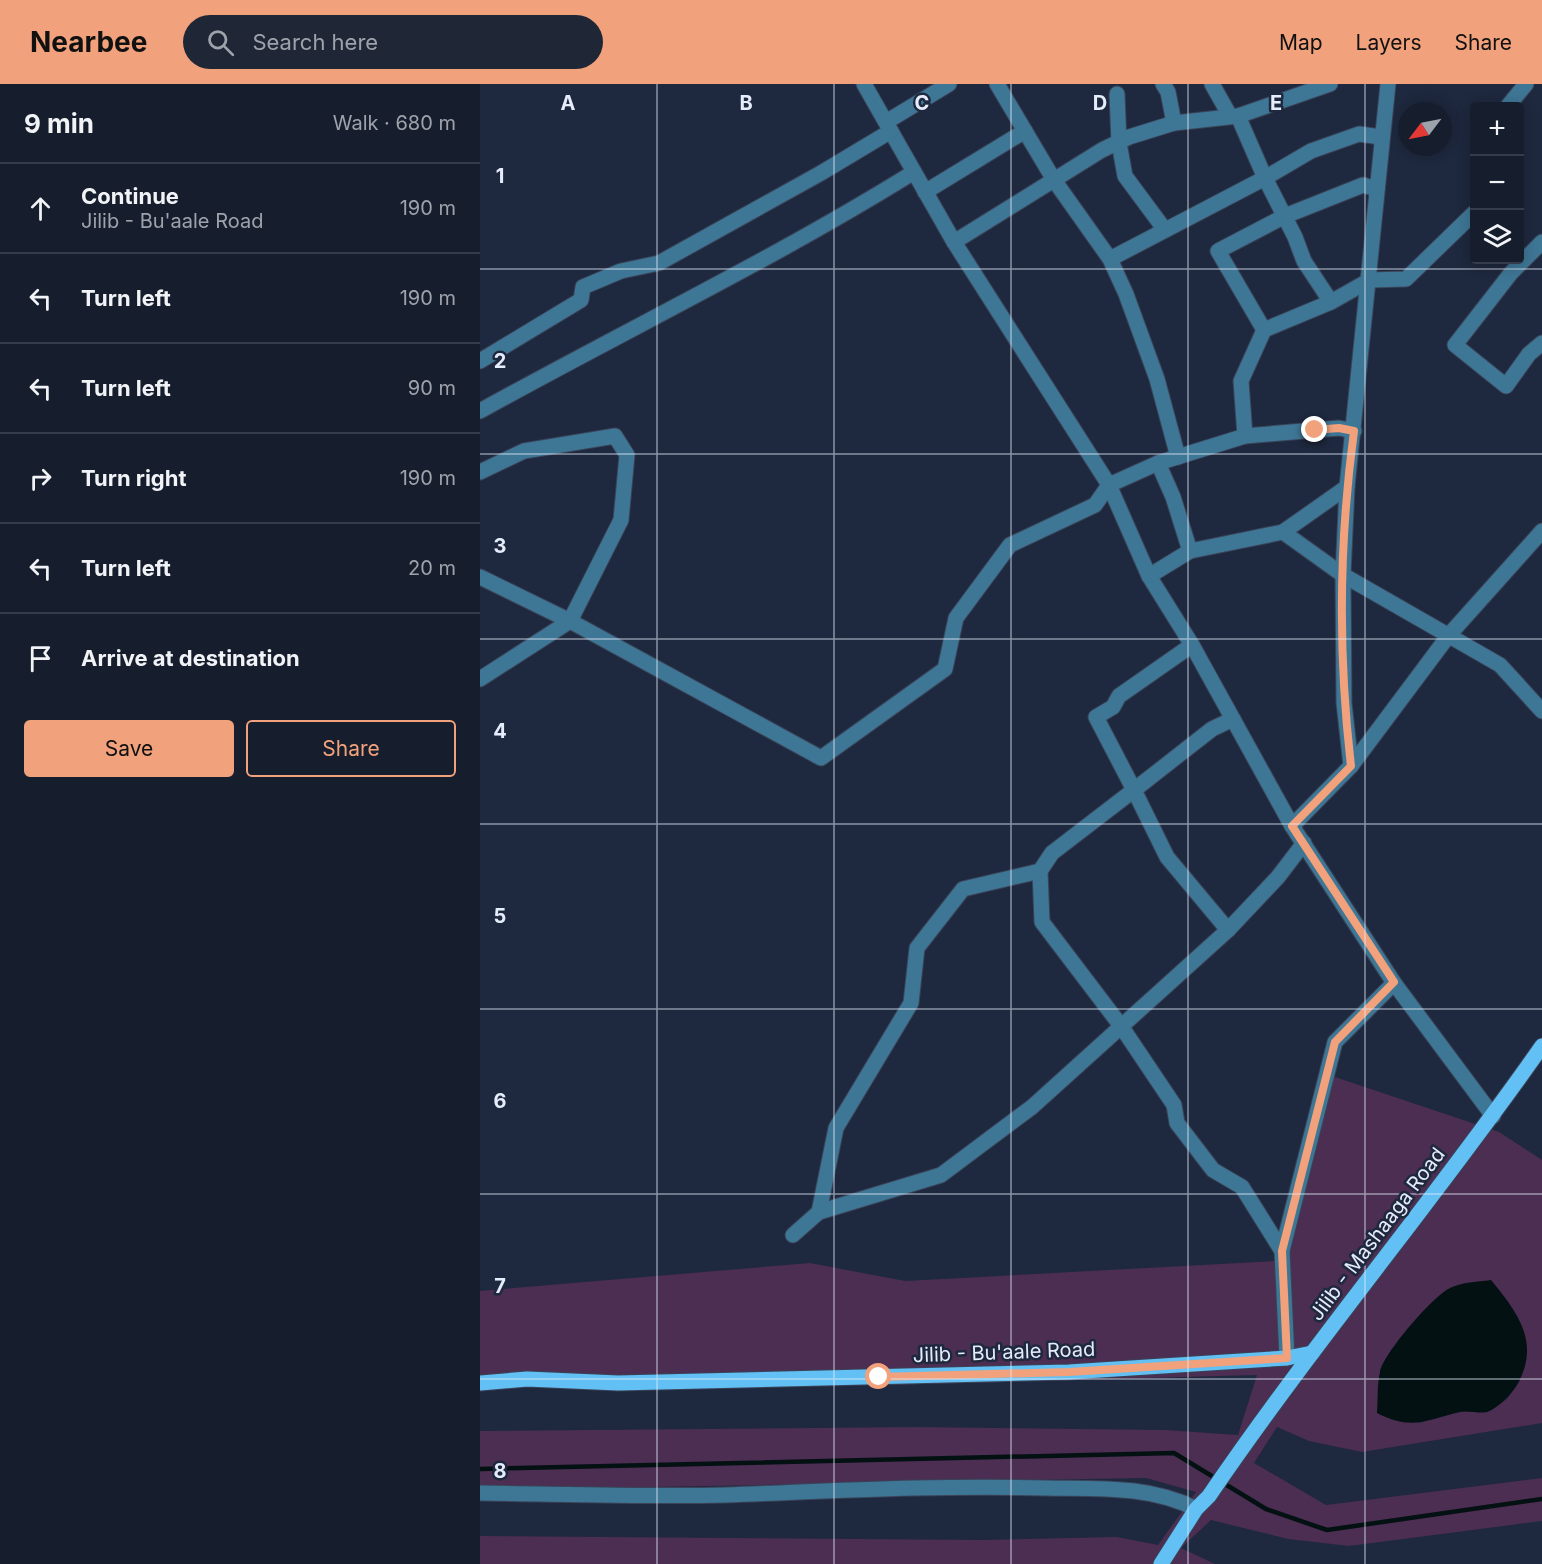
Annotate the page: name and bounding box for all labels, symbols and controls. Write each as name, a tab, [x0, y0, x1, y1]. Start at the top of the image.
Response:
search box	[183, 15, 603, 69]
text: Nearbee	[30, 25, 147, 59]
icon: search	[204, 26, 237, 59]
text: Search here	[252, 29, 378, 55]
text: Map	[1279, 30, 1323, 55]
text: Layers	[1356, 30, 1422, 55]
text: Share	[1455, 30, 1512, 55]
text: A	[561, 91, 576, 115]
text: B	[739, 91, 753, 115]
text: C	[915, 91, 929, 115]
text: D	[1093, 91, 1107, 115]
text: E	[1270, 91, 1282, 115]
north arrow	[1398, 102, 1452, 156]
map controls	[1470, 102, 1524, 264]
button: +	[1470, 102, 1524, 156]
text: 9 min	[24, 108, 94, 139]
text: Walk · 680 m	[333, 111, 456, 135]
button: −	[1470, 156, 1524, 210]
text: 1	[496, 164, 504, 188]
text: Continue	[81, 183, 179, 209]
icon: ahead	[24, 192, 57, 225]
text: 190 m	[400, 196, 456, 220]
text: Jilib - Bu'aale Road	[81, 209, 263, 233]
button: layers	[1470, 210, 1524, 264]
icon: left	[24, 282, 57, 315]
text: Turn left	[81, 285, 171, 311]
text: 190 m	[400, 286, 456, 310]
text: 2	[494, 349, 506, 373]
icon: left	[24, 372, 57, 405]
text: Turn left	[81, 375, 171, 401]
text: 90 m	[408, 376, 456, 400]
route end	[1301, 416, 1327, 442]
icon: right	[24, 462, 57, 495]
text: Turn right	[81, 465, 187, 491]
text: 190 m	[400, 466, 456, 490]
text: 3	[494, 534, 506, 558]
icon: left	[24, 552, 57, 585]
text: Turn left	[81, 555, 171, 581]
text: 20 m	[408, 556, 456, 580]
icon: arrive	[24, 642, 57, 675]
text: Arrive at destination	[81, 645, 300, 671]
text: 4	[493, 719, 507, 743]
button: Save	[24, 720, 234, 777]
button: Share	[246, 720, 456, 777]
text: 5	[494, 904, 506, 928]
text: 6	[494, 1089, 507, 1113]
street label: Jilib - Mashaaga Road	[1304, 1143, 1450, 1325]
text: 7	[494, 1274, 506, 1298]
street label: Jilib - Bu'aale Road	[912, 1337, 1096, 1367]
route start	[865, 1363, 891, 1389]
text: 8	[493, 1459, 507, 1483]

